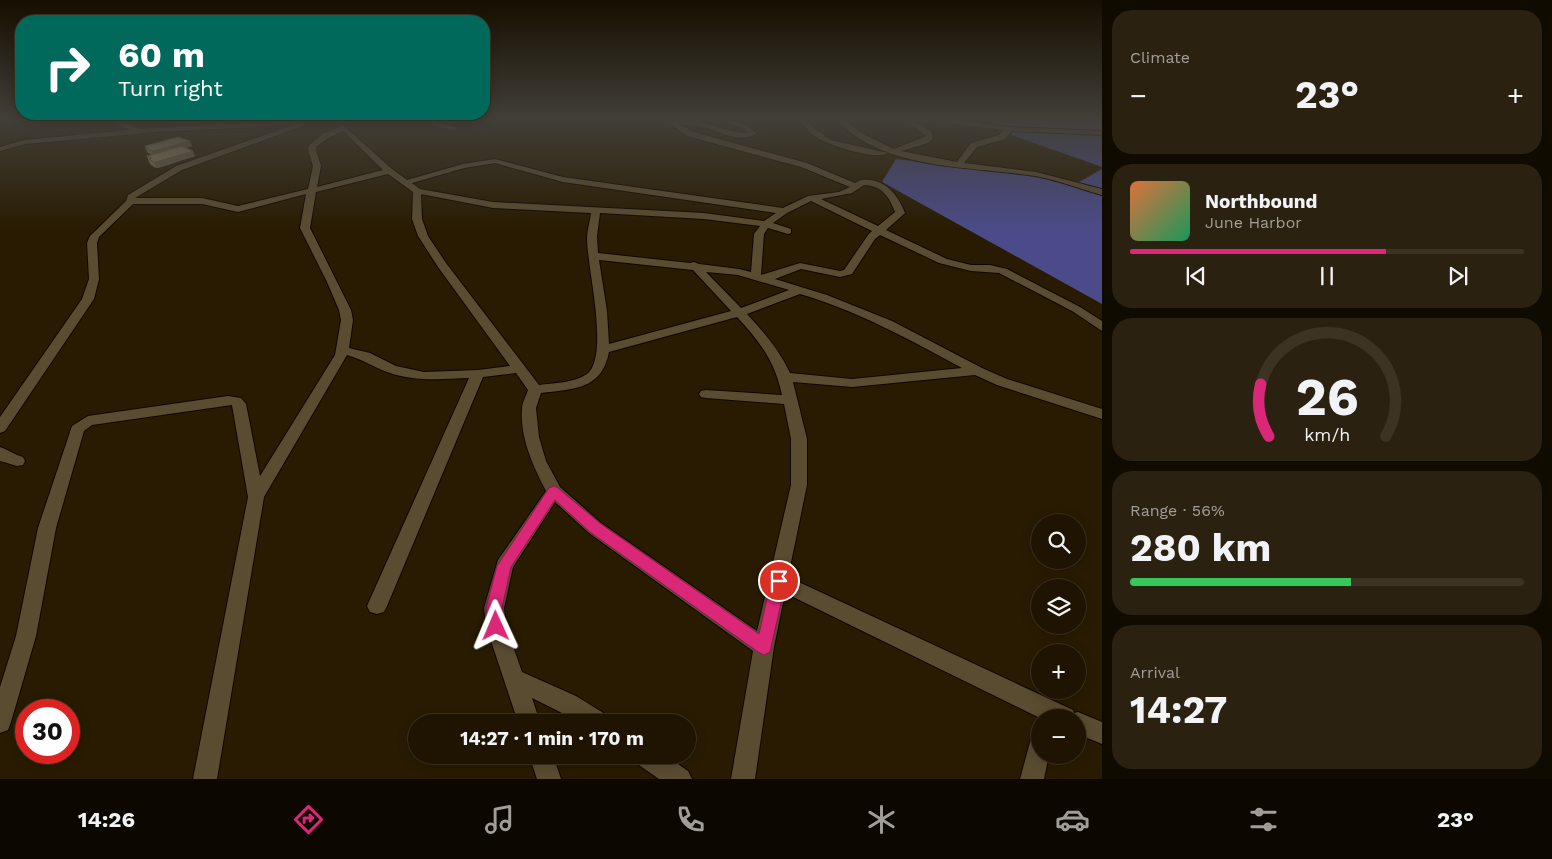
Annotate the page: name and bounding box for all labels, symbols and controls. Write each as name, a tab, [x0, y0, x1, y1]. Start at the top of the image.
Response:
text: 60 m	[118, 34, 205, 76]
icon: right	[35, 35, 100, 100]
text: Climate	[1130, 48, 1190, 67]
text: 23°	[1295, 73, 1359, 117]
text: Turn right	[118, 76, 223, 101]
text: −	[1130, 79, 1147, 112]
text: +	[1507, 79, 1524, 112]
text: Northbound	[1205, 190, 1317, 213]
text: June Harbor	[1205, 213, 1302, 232]
icon: previous	[1182, 262, 1210, 290]
icon: pause	[1313, 262, 1341, 290]
icon: next	[1444, 262, 1472, 290]
text: 26	[1295, 367, 1359, 428]
text: km/h	[1304, 424, 1350, 445]
text: Range · 56%	[1130, 501, 1225, 520]
map controls	[1031, 514, 1086, 764]
button: search	[1031, 514, 1086, 569]
text: 280 km	[1130, 526, 1271, 570]
pin	[758, 560, 800, 602]
icon: arrive	[765, 567, 793, 595]
button: layers	[1031, 579, 1086, 634]
position arrow	[469, 599, 521, 651]
button: +	[1031, 644, 1086, 699]
text: Arrival	[1130, 663, 1180, 682]
text: 14:27	[1130, 688, 1227, 732]
speed limit sign: 30	[15, 699, 80, 764]
button: −	[1031, 709, 1086, 764]
text: 14:27 · 1 min · 170 m	[460, 727, 644, 750]
icon: directions	[291, 802, 326, 837]
icon: music	[482, 802, 517, 837]
icon: phone	[673, 802, 708, 837]
icon: climate	[864, 802, 899, 837]
icon: car	[1055, 802, 1090, 837]
icon: filters	[1246, 802, 1281, 837]
text: 14:26	[78, 807, 135, 832]
text: 23°	[1437, 807, 1474, 832]

